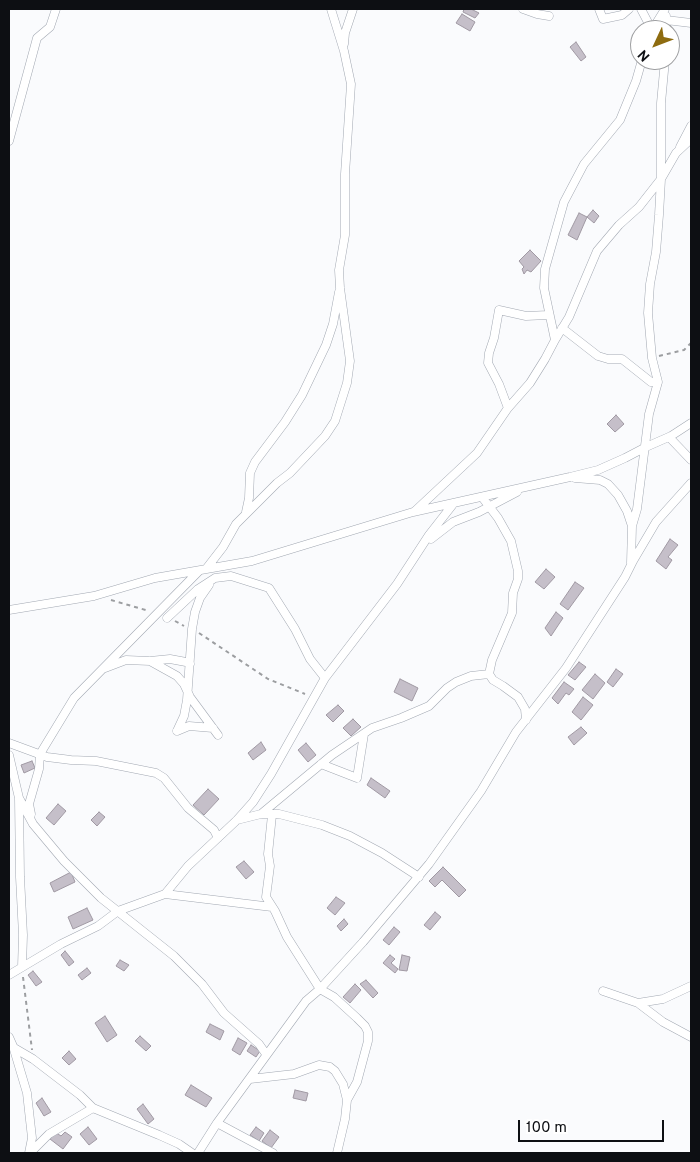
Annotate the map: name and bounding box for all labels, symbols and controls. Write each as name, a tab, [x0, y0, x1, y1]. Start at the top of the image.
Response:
north arrow	[630, 20, 680, 70]
text: N	[635, 45, 654, 64]
scale bar	[520, 1110, 666, 1142]
text: 100 m	[526, 1119, 567, 1138]

